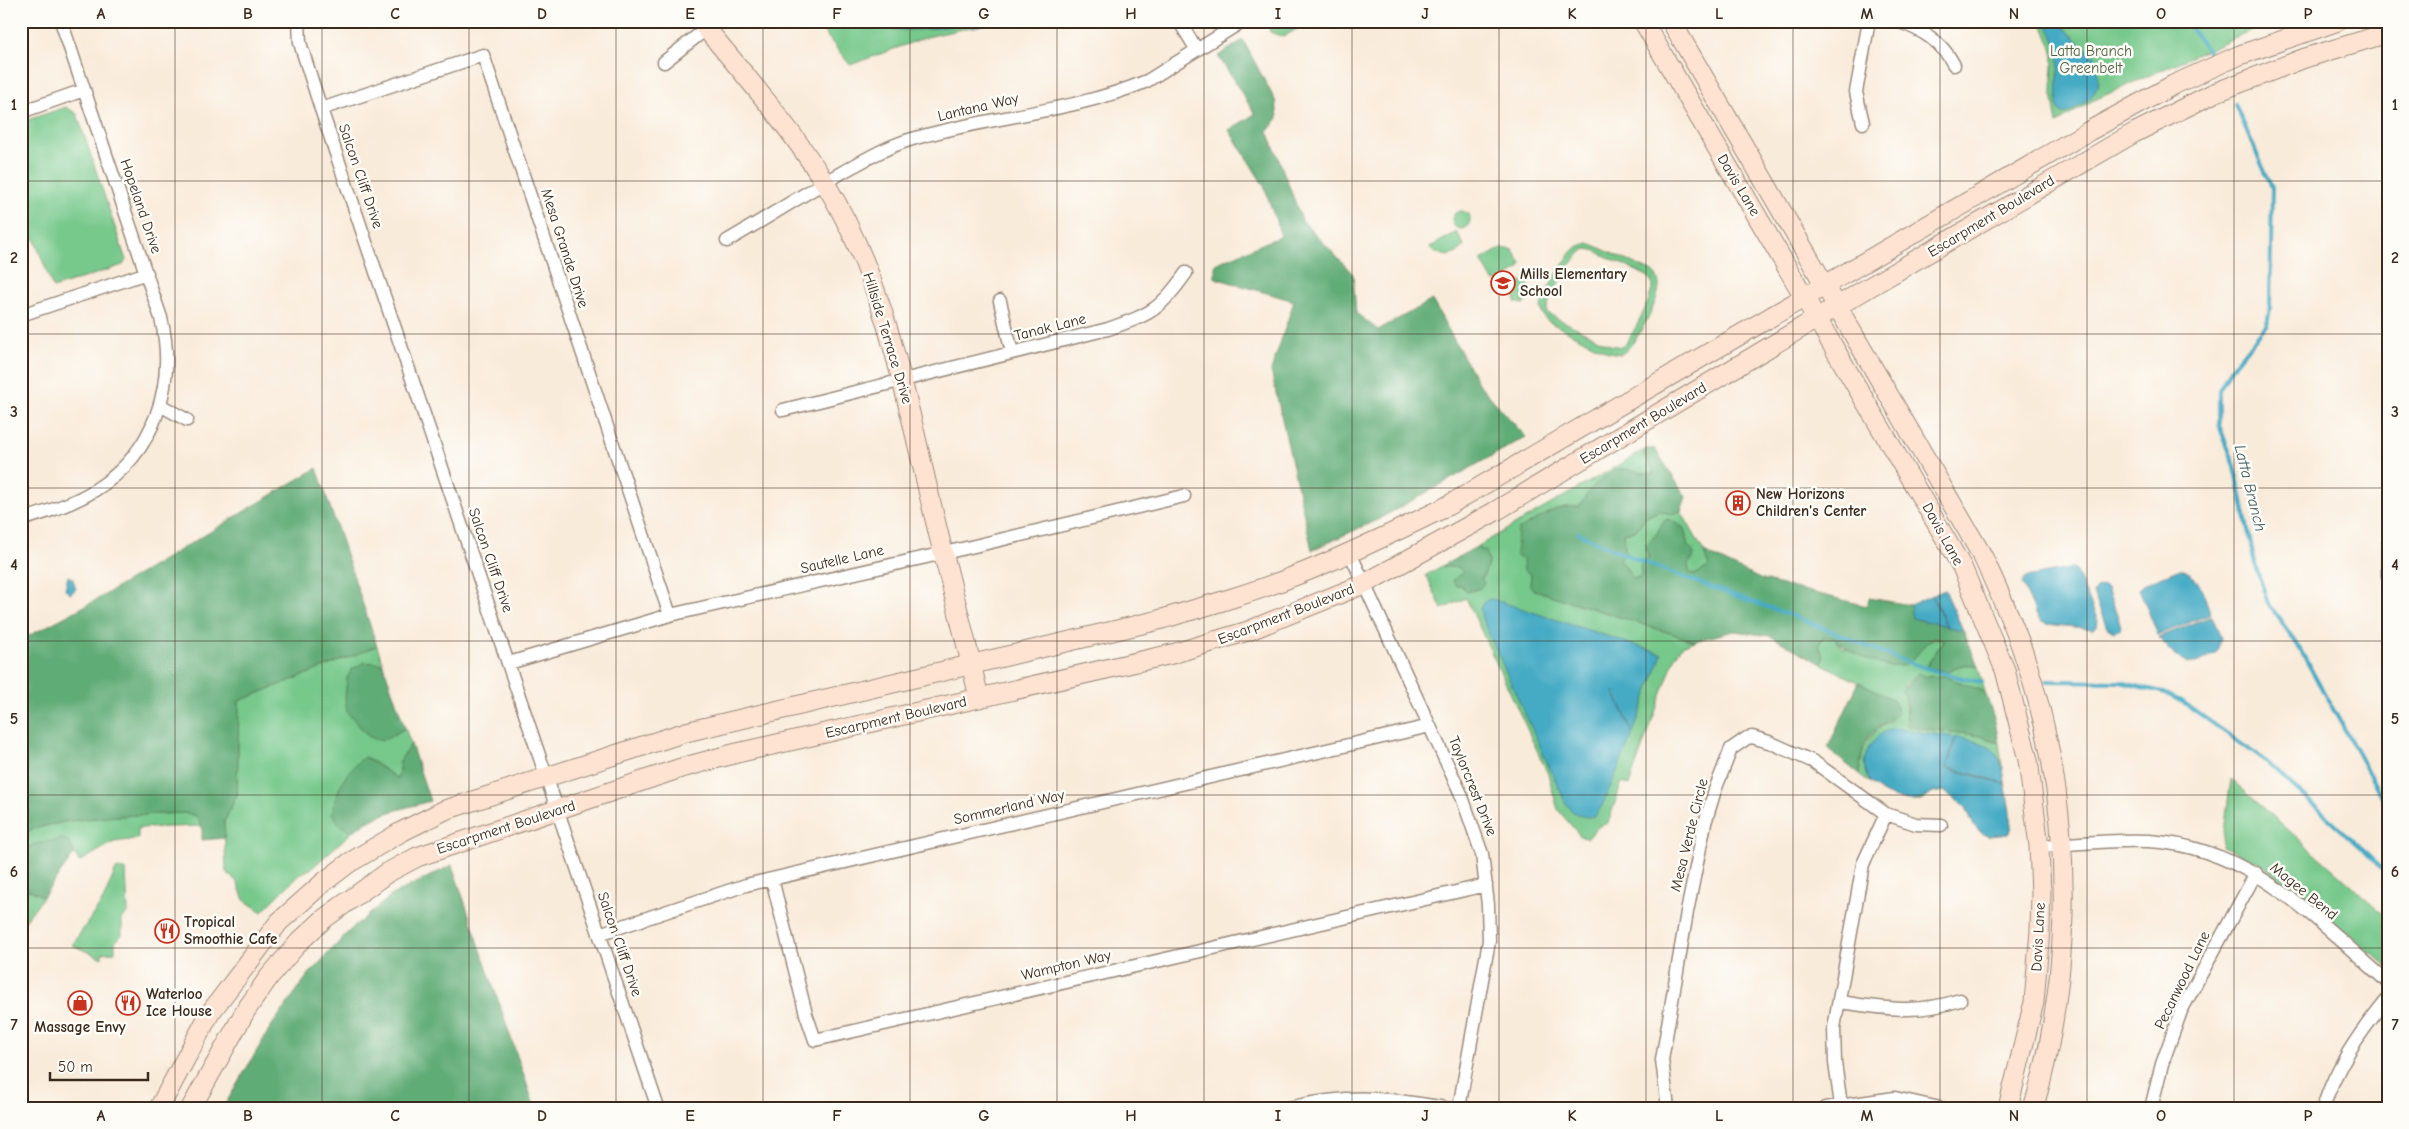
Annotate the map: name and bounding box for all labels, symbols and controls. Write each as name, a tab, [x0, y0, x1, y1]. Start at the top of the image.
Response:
text: A	[97, 5, 106, 23]
text: B	[243, 5, 253, 23]
text: C	[390, 5, 400, 23]
text: D	[537, 5, 547, 23]
text: E	[685, 5, 695, 23]
text: F	[832, 5, 842, 23]
text: G	[978, 5, 990, 23]
text: H	[1125, 5, 1137, 23]
text: I	[1275, 5, 1281, 23]
text: J	[1421, 5, 1429, 23]
text: K	[1567, 5, 1577, 23]
text: L	[1715, 5, 1723, 23]
text: M	[1861, 5, 1874, 23]
text: N	[2009, 5, 2019, 23]
text: O	[2156, 5, 2166, 23]
text: P	[2304, 5, 2313, 23]
park label: Latta Branch Greenbelt	[2050, 42, 2132, 77]
street label: Lantana Way	[936, 89, 1020, 125]
text: 1	[11, 96, 17, 114]
text: 1	[2392, 96, 2398, 114]
street label: Salcon Cliff Drive	[335, 121, 387, 231]
street label: Davis Lane	[1714, 151, 1765, 220]
street label: Hopeland Drive	[116, 156, 166, 256]
street label: Escarpment Boulevard	[1924, 171, 2058, 261]
street label: Mesa Grande Drive	[537, 186, 593, 310]
text: 2	[10, 249, 18, 267]
text: 2	[2391, 249, 2399, 267]
place label: Mills Elementary School	[1520, 265, 1627, 300]
street label: Hillside Terrace Drive	[859, 270, 917, 406]
school or university icon: Mills Elementary School	[1490, 270, 1516, 296]
street label: Tanak Lane	[1012, 309, 1088, 345]
street label: Escarpment Boulevard	[1576, 378, 1710, 468]
text: 3	[10, 403, 18, 421]
text: 3	[2391, 403, 2399, 421]
water label: Latta Branch	[2231, 443, 2269, 533]
place label: New Horizons Children's Center	[1756, 485, 1866, 520]
building icon: New Horizons Children's Center	[1725, 490, 1751, 516]
street label: Davis Lane	[1918, 500, 1968, 569]
street label: Salcon Cliff Drive	[465, 505, 517, 615]
street label: Sautelle Lane	[799, 541, 886, 577]
text: 4	[10, 556, 18, 574]
text: 4	[2391, 556, 2399, 574]
street label: Escarpment Boulevard	[1215, 580, 1357, 648]
street label: Escarpment Boulevard	[824, 692, 968, 742]
text: 5	[10, 710, 18, 728]
text: 5	[2391, 710, 2399, 728]
street label: Taylorcrest Drive	[1445, 734, 1501, 839]
street label: Mesa Verde Circle	[1666, 776, 1712, 893]
street label: Sommerland Way	[952, 785, 1066, 829]
street label: Escarpment Boulevard	[434, 796, 578, 858]
street label: Magee Bend	[2267, 858, 2341, 924]
text: 6	[10, 863, 18, 881]
text: 6	[2391, 863, 2399, 881]
street label: Salcon Cliff Drive	[594, 889, 646, 999]
street label: Davis Lane	[2027, 902, 2049, 972]
place label: Tropical Smoothie Cafe	[184, 913, 277, 948]
restaurant icon: Tropical Smoothie Cafe	[154, 918, 180, 944]
street label: Pecanwood Lane	[2150, 928, 2214, 1032]
street label: Wampton Way	[1019, 946, 1113, 984]
place label: Waterloo Ice House	[146, 985, 212, 1020]
shop icon: Massage Envy	[67, 990, 93, 1016]
restaurant icon: Waterloo Ice House	[115, 990, 141, 1016]
text: 7	[10, 1016, 18, 1034]
text: 7	[2391, 1016, 2399, 1034]
place label: Massage Envy	[34, 1018, 126, 1036]
scale bar	[50, 1049, 148, 1081]
text: 50 m	[58, 1058, 93, 1076]
text: A	[97, 1107, 106, 1125]
text: B	[243, 1107, 253, 1125]
text: C	[390, 1107, 400, 1125]
text: D	[537, 1107, 547, 1125]
text: E	[685, 1107, 695, 1125]
text: F	[832, 1107, 842, 1125]
text: G	[978, 1107, 990, 1125]
text: H	[1125, 1107, 1137, 1125]
text: I	[1275, 1107, 1281, 1125]
text: J	[1421, 1107, 1429, 1125]
text: K	[1567, 1107, 1577, 1125]
text: L	[1715, 1107, 1723, 1125]
text: M	[1861, 1107, 1874, 1125]
text: N	[2009, 1107, 2019, 1125]
text: O	[2156, 1107, 2166, 1125]
text: P	[2304, 1107, 2313, 1125]

